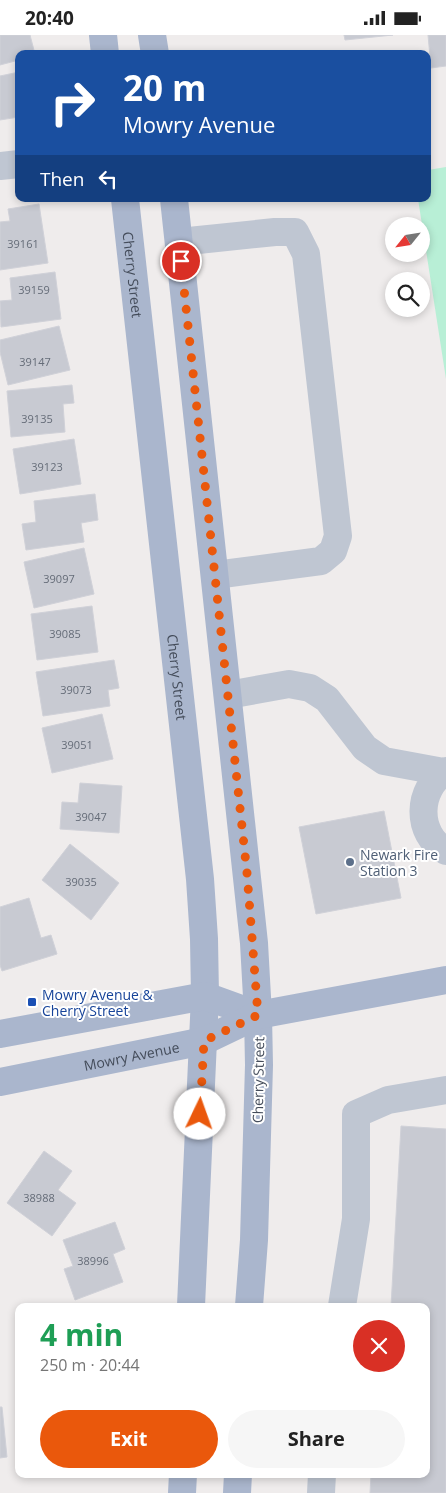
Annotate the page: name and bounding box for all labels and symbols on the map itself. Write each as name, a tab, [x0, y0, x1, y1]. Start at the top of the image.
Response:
north arrow	[385, 217, 430, 263]
street label: Cherry Street	[119, 230, 148, 319]
house number: 39161	[7, 236, 39, 251]
pin	[160, 240, 202, 282]
house number: 39159	[18, 282, 50, 297]
house number: 39147	[19, 354, 51, 369]
house number: 39135	[21, 411, 53, 426]
house number: 39123	[31, 459, 63, 474]
house number: 39097	[43, 571, 75, 586]
house number: 39085	[49, 626, 81, 641]
street label: Cherry Street	[164, 633, 192, 721]
house number: 39073	[60, 682, 92, 697]
house number: 39051	[61, 737, 93, 752]
house number: 39047	[75, 809, 107, 824]
place label: Newark Fire Station 3	[360, 845, 438, 880]
marker: Newark Fire Station 3	[344, 856, 356, 868]
house number: 39035	[65, 874, 97, 889]
place label: Mowry Avenue & Cherry Street	[42, 985, 154, 1020]
marker: Mowry Avenue & Cherry Street	[26, 996, 38, 1008]
street label: Mowry Avenue	[82, 1037, 181, 1074]
street label: Cherry Street	[248, 1037, 268, 1123]
position arrow	[173, 1087, 225, 1139]
house number: 38988	[23, 1190, 55, 1205]
house number: 38996	[77, 1253, 109, 1268]

